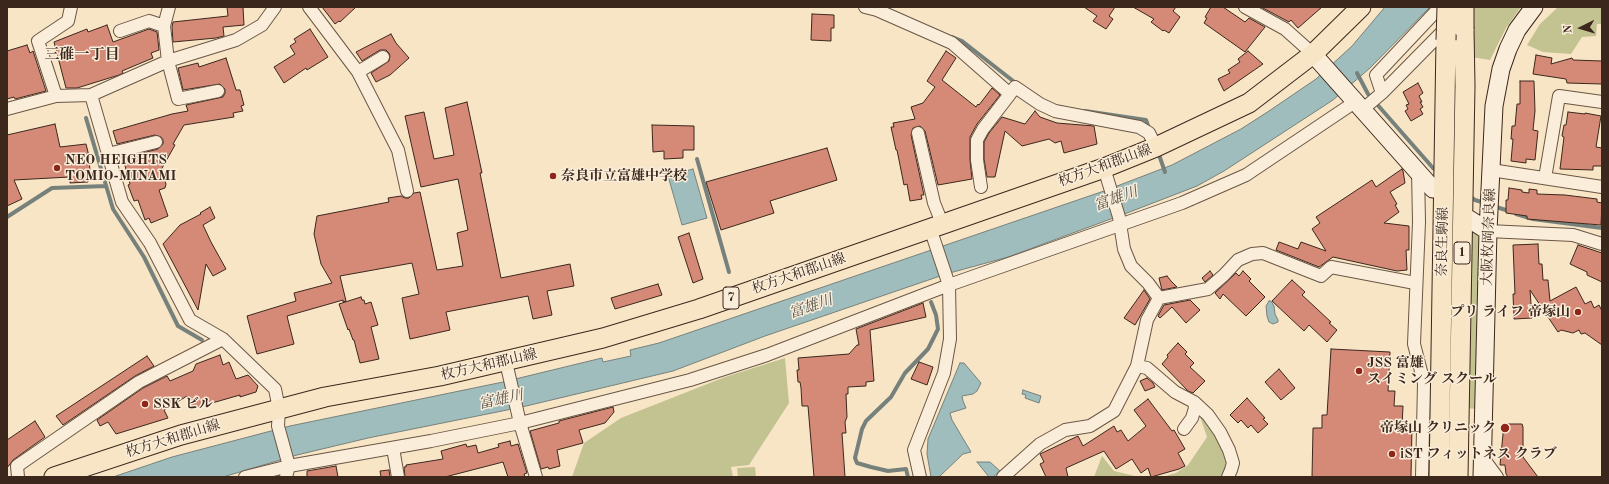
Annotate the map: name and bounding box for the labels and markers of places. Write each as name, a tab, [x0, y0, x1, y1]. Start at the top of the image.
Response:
place label: NEO HEIGHTS TOMIO-MINAMI	[65, 152, 177, 184]
marker: NEO HEIGHTS TOMIO-MINAMI	[52, 163, 62, 173]
place label: 奈良市立富雄中学校	[561, 168, 687, 184]
marker: 奈良市立富雄中学校	[548, 171, 558, 181]
place label: プリ ライフ 帝塚山	[1450, 304, 1570, 320]
marker: プリ ライフ 帝塚山	[1573, 307, 1583, 317]
place label: JSS 富雄 スイミング スクール	[1367, 355, 1497, 388]
marker: JSS 富雄 スイミング スクール	[1354, 366, 1364, 376]
place label: SSK ビル	[153, 396, 213, 412]
marker: SSK ビル	[140, 399, 150, 409]
place label: 帝塚山 クリニック	[1380, 420, 1496, 436]
marker: 帝塚山 クリニック	[1499, 422, 1511, 434]
place label: iST フィットネス クラブ	[1400, 446, 1557, 462]
marker: iST フィットネス クラブ	[1387, 449, 1397, 459]

